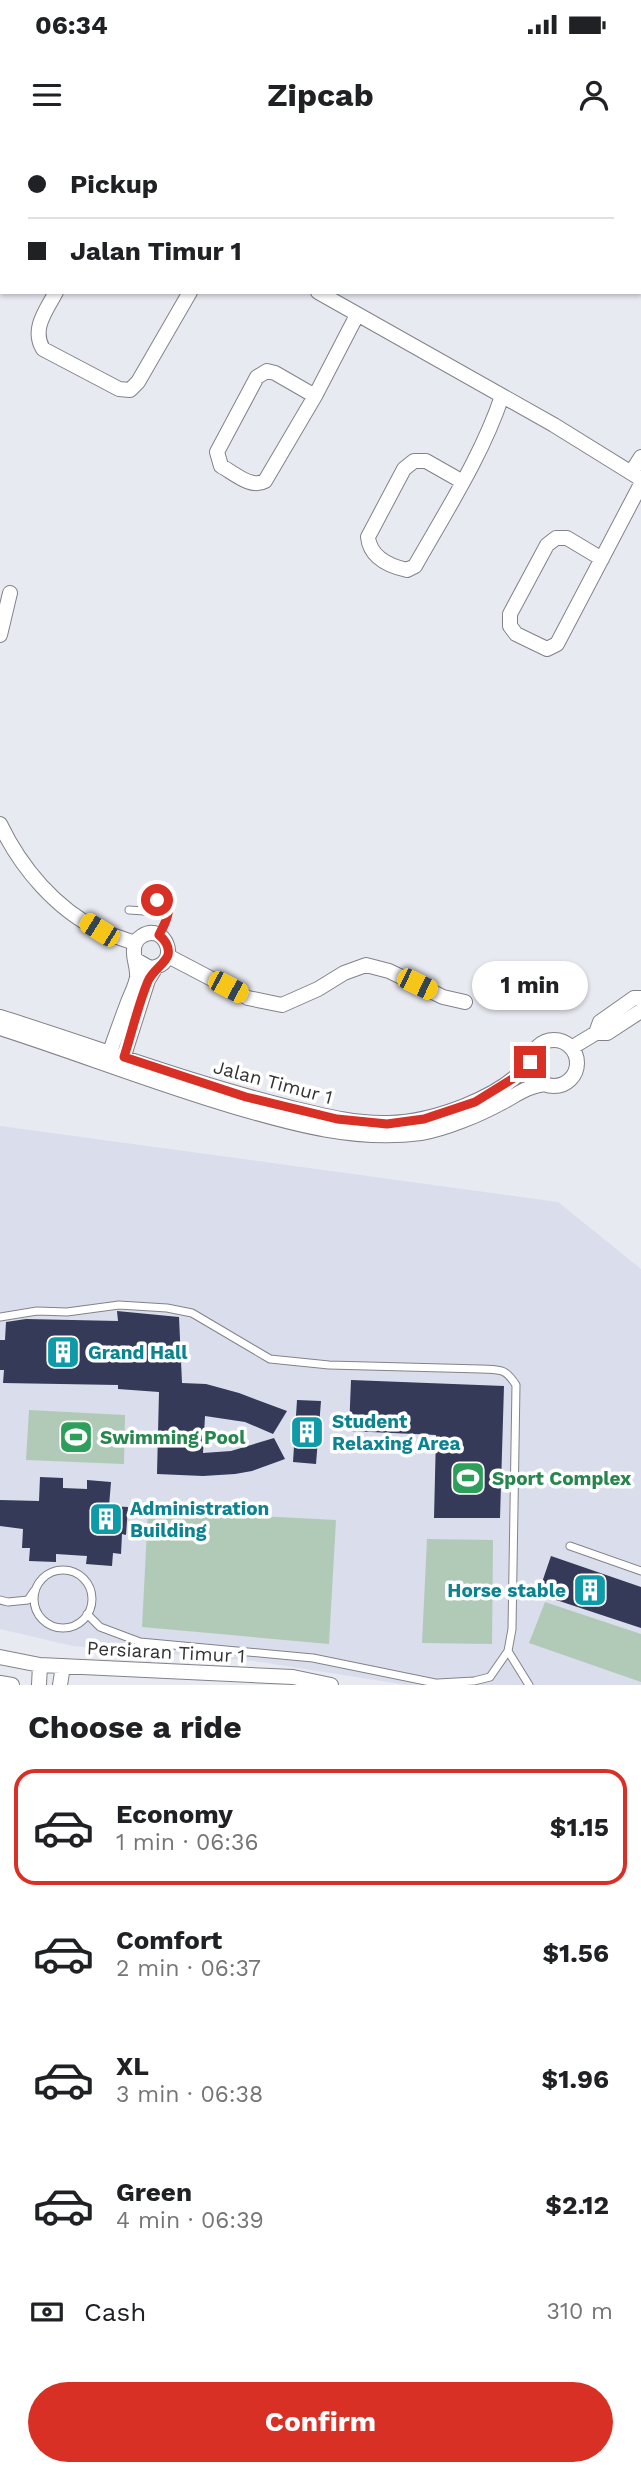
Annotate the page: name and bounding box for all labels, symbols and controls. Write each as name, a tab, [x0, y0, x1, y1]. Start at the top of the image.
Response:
text: 06:34	[35, 10, 108, 40]
icon: menu	[28, 76, 66, 114]
text: Zipcab	[267, 76, 374, 114]
icon: person	[575, 76, 613, 114]
text: Pickup	[70, 169, 158, 199]
text: Jalan Timur 1	[70, 236, 242, 266]
route start	[141, 884, 173, 916]
car	[76, 910, 123, 950]
callout: 1 min	[472, 960, 588, 1010]
car	[394, 965, 441, 1003]
car	[205, 968, 252, 1006]
text: 1 min	[500, 972, 560, 999]
route end	[514, 1046, 546, 1078]
street label: Jalan Timur 1	[211, 1055, 335, 1109]
building icon: Grand Hall	[44, 1333, 82, 1371]
place label: Grand Hall	[88, 1341, 188, 1364]
place label: Student Relaxing Area	[332, 1410, 460, 1455]
building icon: Student Relaxing Area	[288, 1413, 326, 1451]
sports icon: Swimming Pool	[57, 1418, 95, 1456]
place label: Swimming Pool	[100, 1426, 246, 1449]
sports icon: Sport Complex	[449, 1459, 487, 1497]
place label: Sport Complex	[492, 1467, 632, 1490]
place label: Administration Building	[130, 1497, 269, 1542]
building icon: Administration Building	[87, 1500, 125, 1538]
building icon: Horse stable	[571, 1571, 609, 1609]
place label: Horse stable	[447, 1579, 566, 1602]
street label: Persiaran Timur 1	[86, 1636, 246, 1668]
text: Choose a ride	[28, 1708, 242, 1746]
icon: car	[32, 1796, 95, 1859]
text: Economy	[116, 1799, 233, 1829]
text: $1.15	[550, 1812, 609, 1842]
text: 1 min · 06:36	[116, 1829, 258, 1856]
icon: car	[32, 1922, 95, 1985]
text: Comfort	[116, 1925, 222, 1955]
text: $1.56	[542, 1938, 609, 1968]
text: 2 min · 06:37	[116, 1955, 261, 1982]
icon: car	[32, 2048, 95, 2111]
text: XL	[116, 2051, 149, 2081]
text: $1.96	[542, 2064, 609, 2094]
text: 3 min · 06:38	[116, 2081, 263, 2108]
icon: car	[32, 2174, 95, 2237]
text: Green	[116, 2177, 192, 2207]
text: $2.12	[545, 2190, 609, 2220]
text: 4 min · 06:39	[116, 2207, 264, 2234]
icon: cash	[28, 2293, 66, 2331]
text: Cash	[84, 2297, 146, 2327]
text: 310 m	[547, 2298, 613, 2325]
button: Confirm	[28, 2382, 613, 2462]

